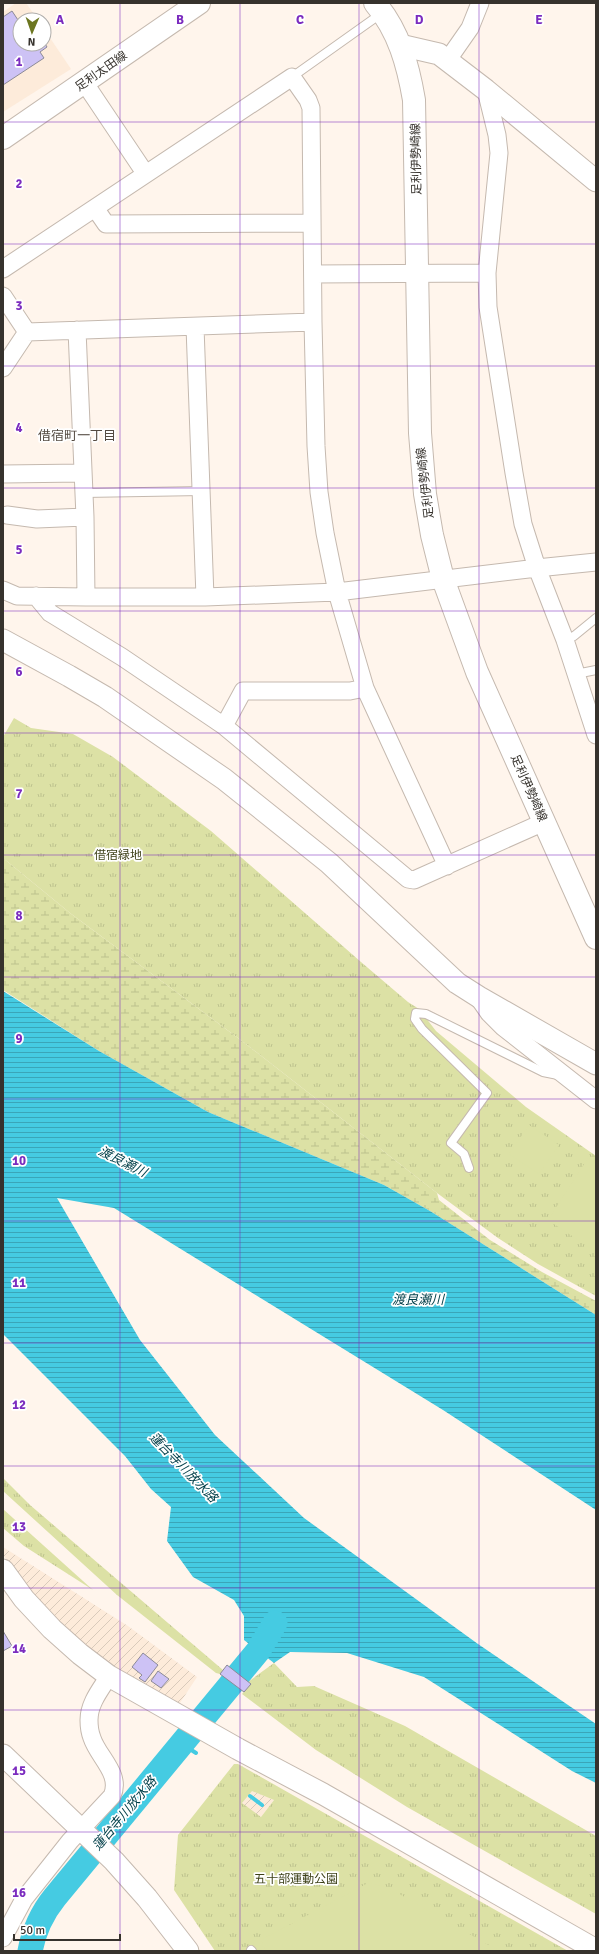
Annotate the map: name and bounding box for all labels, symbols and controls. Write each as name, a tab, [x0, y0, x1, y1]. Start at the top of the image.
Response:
north arrow	[12, 12, 52, 52]
text: A	[56, 12, 65, 28]
text: B	[176, 12, 184, 28]
text: C	[296, 12, 304, 28]
text: D	[415, 12, 424, 28]
text: E	[535, 12, 543, 28]
text: N	[28, 35, 36, 48]
street label: 足利太田線	[72, 48, 130, 95]
text: 1	[15, 54, 23, 70]
street label: 足利伊勢崎線	[408, 123, 425, 195]
text: 2	[15, 176, 23, 192]
text: 3	[15, 298, 23, 314]
text: 4	[15, 420, 23, 436]
district label: 借宿町一丁目	[38, 428, 116, 444]
street label: 足利伊勢崎線	[414, 446, 437, 520]
text: 5	[15, 542, 23, 558]
text: 6	[15, 664, 23, 680]
street label: 足利伊勢崎線	[507, 752, 550, 824]
text: 7	[15, 786, 23, 802]
park label: 借宿緑地	[94, 848, 142, 863]
text: 8	[15, 908, 23, 924]
text: 9	[15, 1031, 23, 1047]
water label: 渡良瀬川	[96, 1143, 151, 1182]
text: 10	[12, 1153, 26, 1169]
text: 11	[12, 1275, 26, 1291]
water label: 渡良瀬川	[392, 1292, 446, 1308]
text: 12	[12, 1397, 26, 1413]
water label: 蓮台寺川放水路	[146, 1429, 221, 1507]
text: 13	[12, 1519, 26, 1535]
text: 14	[12, 1641, 26, 1657]
text: 15	[12, 1763, 26, 1779]
water label: 蓮台寺川放水路	[89, 1773, 161, 1854]
park label: 五十部運動公園	[254, 1872, 338, 1887]
text: 16	[12, 1885, 26, 1901]
scale bar	[14, 1916, 120, 1942]
text: 50 m	[20, 1923, 45, 1938]

